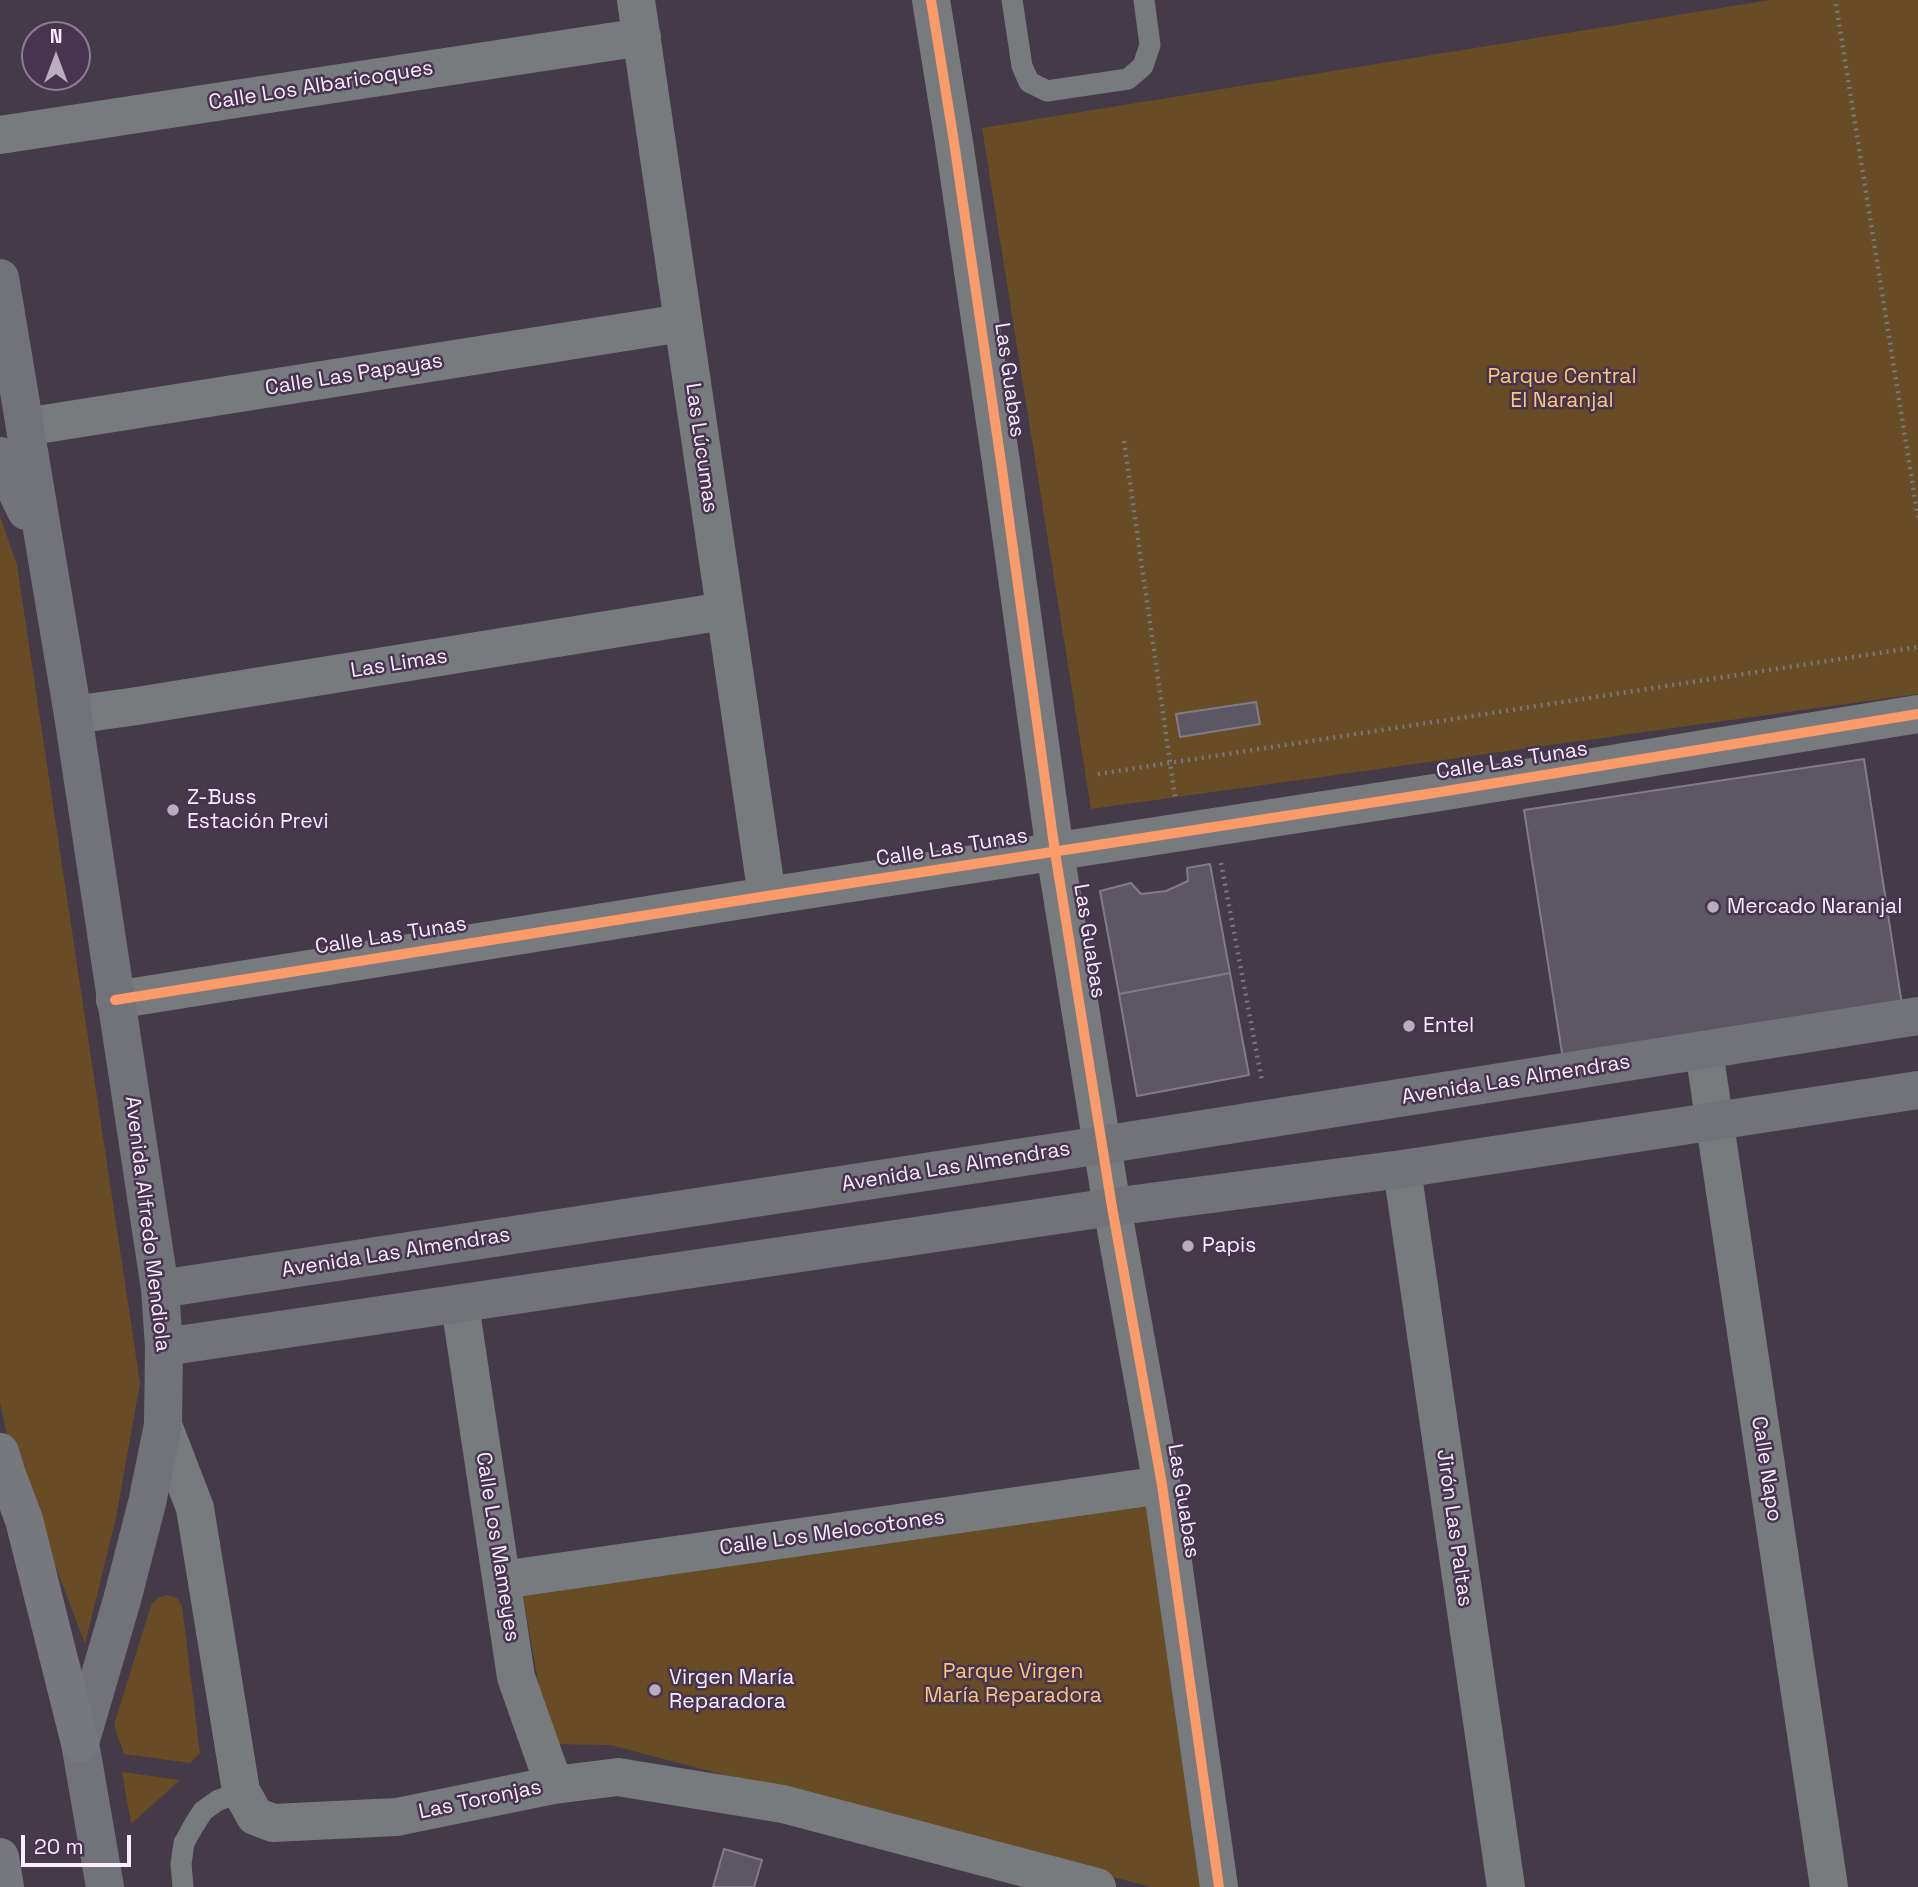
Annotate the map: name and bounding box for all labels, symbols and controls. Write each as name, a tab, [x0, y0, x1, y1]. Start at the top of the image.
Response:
north arrow	[21, 21, 91, 91]
text: N	[50, 24, 62, 49]
street label: Calle Los Albaricoques	[207, 56, 435, 116]
street label: Las Guabas	[988, 321, 1030, 439]
street label: Calle Las Papayas	[263, 349, 445, 401]
park label: Parque Central El Naranjal	[1487, 364, 1637, 414]
street label: Las Lúcumas	[679, 382, 723, 514]
street label: Las Limas	[349, 644, 449, 684]
street label: Calle Las Tunas	[1434, 737, 1590, 785]
place label: Z-Buss Estación Previ	[187, 785, 329, 835]
marker: Z-Buss Estación Previ	[165, 802, 181, 818]
street label: Calle Las Tunas	[874, 824, 1030, 872]
street label: Las Guabas	[1068, 882, 1110, 1000]
place label: Mercado Naranjal	[1727, 894, 1902, 920]
marker: Mercado Naranjal	[1705, 899, 1721, 915]
street label: Calle Las Tunas	[313, 912, 469, 960]
place label: Entel	[1423, 1013, 1474, 1039]
marker: Entel	[1401, 1018, 1417, 1034]
street label: Avenida Las Almendras	[1400, 1049, 1632, 1111]
street label: Avenida Alfredo Mendiola	[119, 1095, 175, 1353]
street label: Avenida Las Almendras	[840, 1136, 1072, 1198]
street label: Avenida Las Almendras	[280, 1222, 512, 1284]
place label: Papis	[1202, 1233, 1256, 1259]
marker: Papis	[1180, 1238, 1196, 1254]
street label: Calle Napo	[1745, 1415, 1787, 1523]
street label: Las Guabas	[1162, 1442, 1204, 1560]
street label: Jirón Las Paltas	[1430, 1448, 1478, 1608]
street label: Calle Los Mameyes	[470, 1450, 524, 1644]
street label: Calle Los Melocotones	[718, 1505, 946, 1561]
park label: Parque Virgen María Reparadora	[924, 1659, 1102, 1709]
place label: Virgen María Reparadora	[669, 1665, 794, 1715]
marker: Virgen María Reparadora	[647, 1682, 663, 1698]
street label: Las Toronjas	[416, 1775, 544, 1825]
scale bar	[24, 1820, 135, 1864]
text: 20 m	[34, 1833, 84, 1860]

